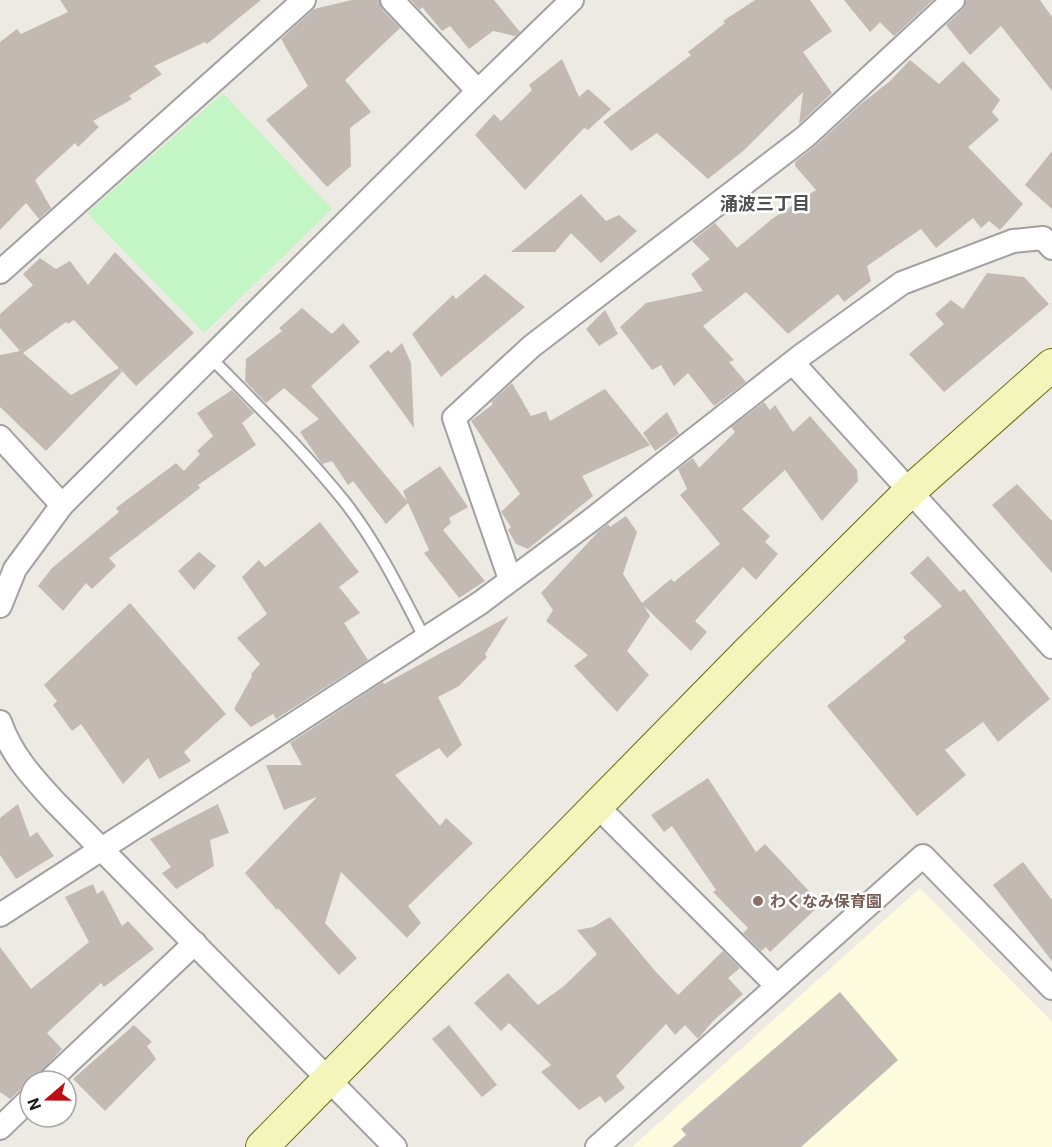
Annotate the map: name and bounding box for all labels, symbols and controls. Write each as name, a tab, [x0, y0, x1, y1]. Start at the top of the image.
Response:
district label: 涌波三丁目	[720, 193, 810, 214]
place label: わくなみ保育園	[770, 892, 882, 911]
marker: わくなみ保育園	[751, 894, 765, 908]
north arrow	[18, 1069, 78, 1129]
text: N	[24, 1095, 45, 1113]

